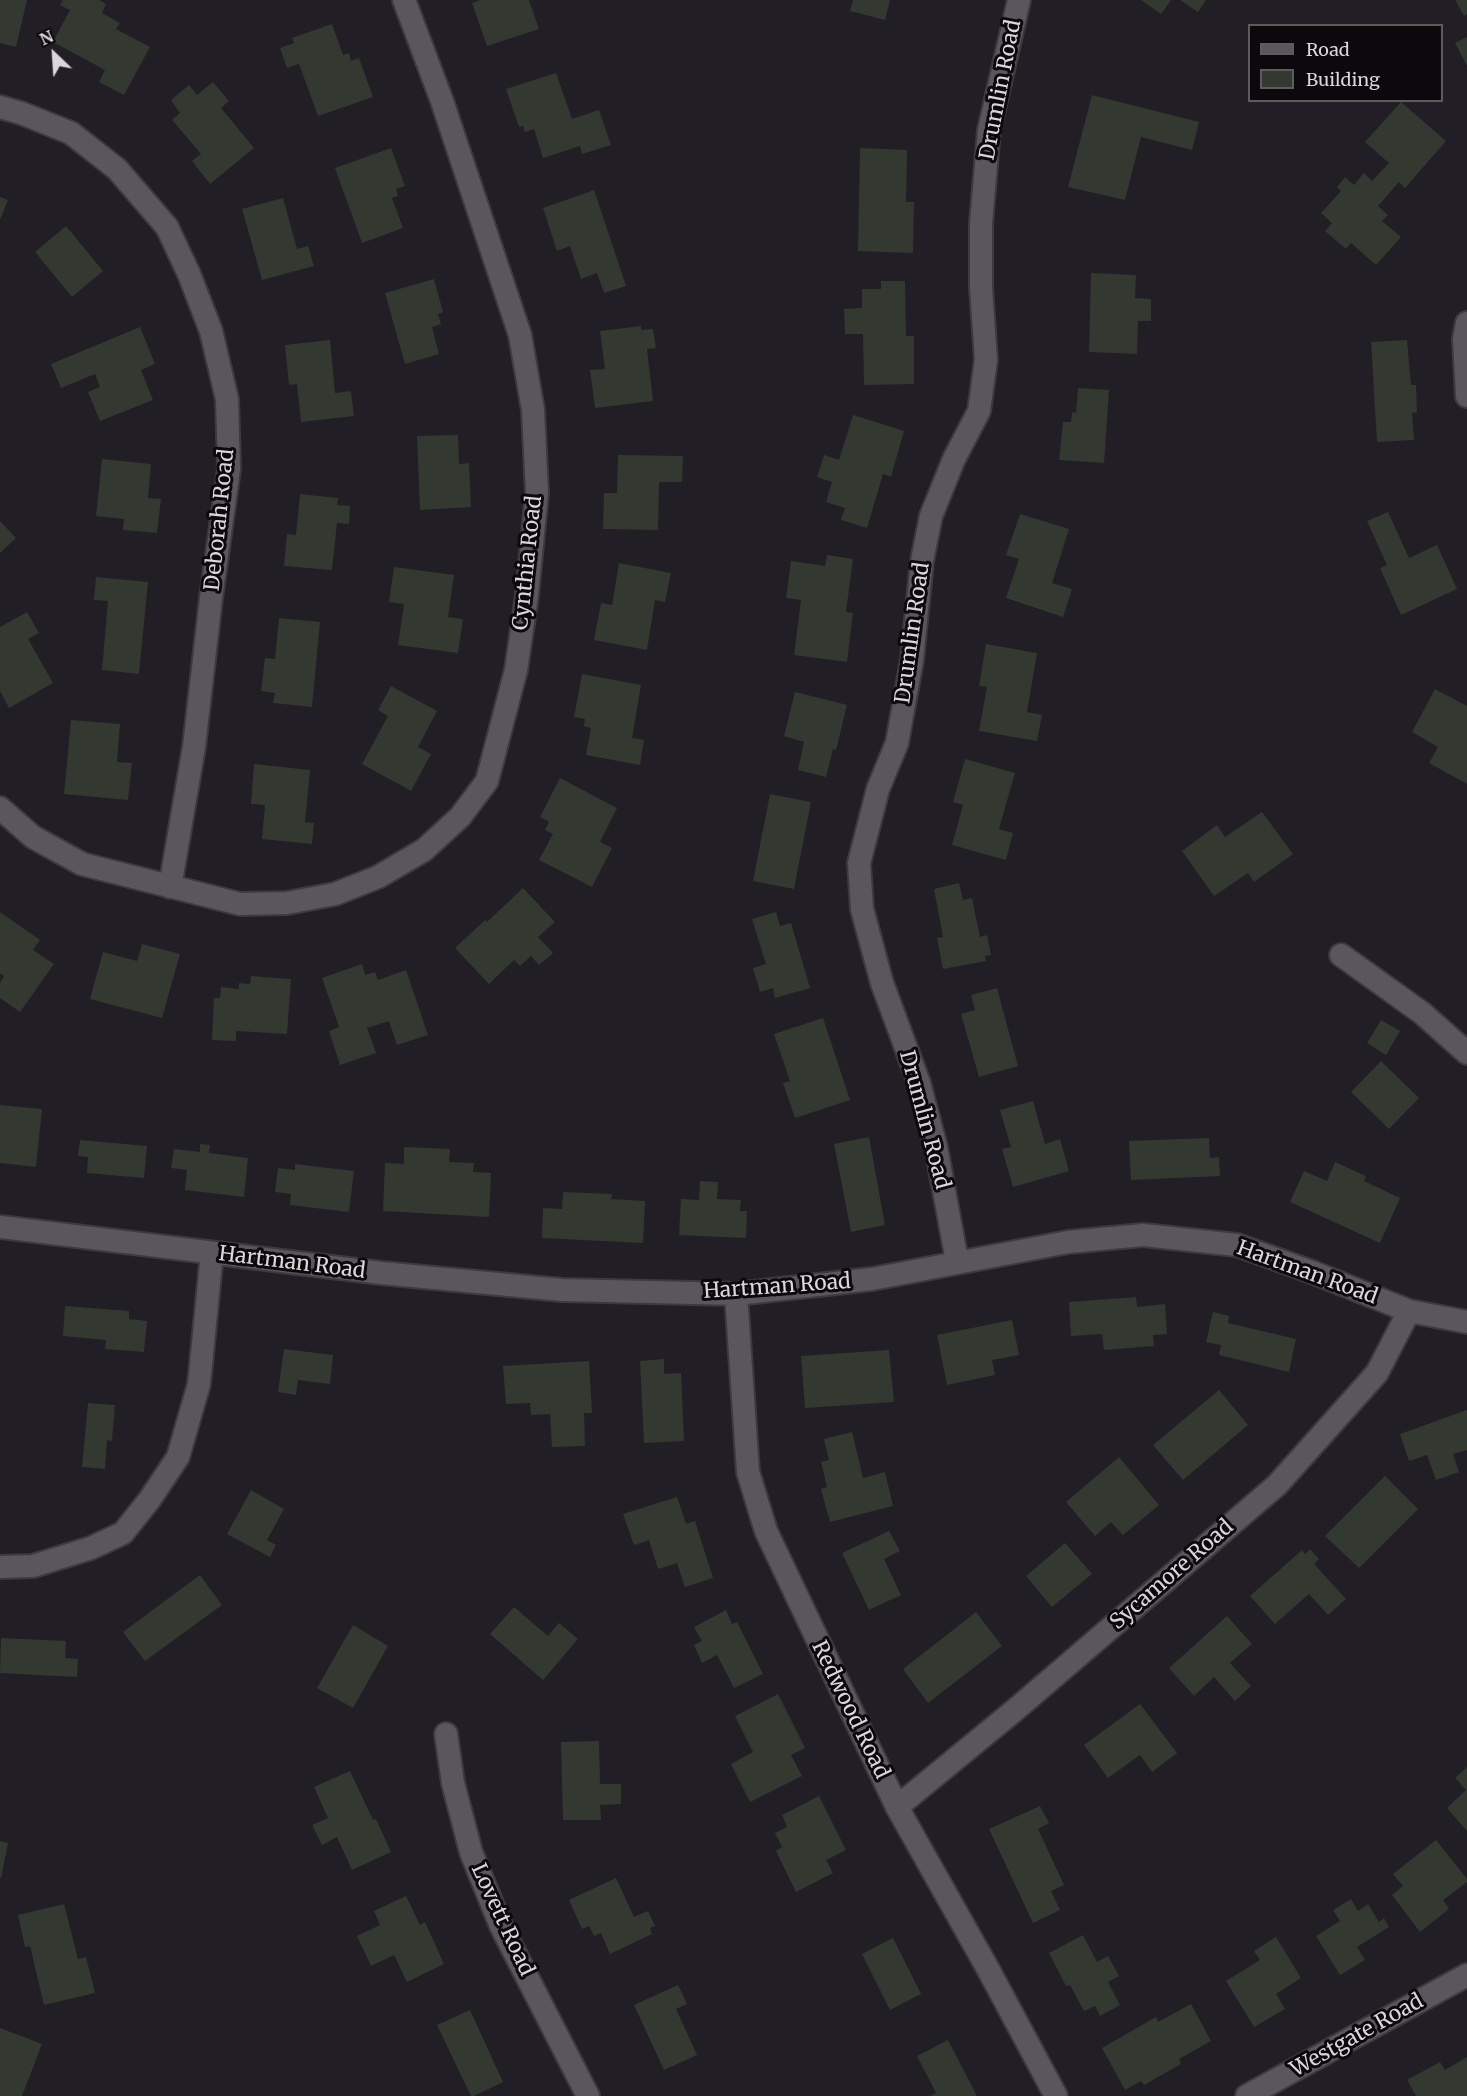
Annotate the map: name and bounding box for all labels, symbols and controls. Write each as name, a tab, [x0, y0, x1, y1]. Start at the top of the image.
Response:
street label: Drumlin Road	[975, 18, 1027, 162]
north arrow	[24, 24, 84, 84]
legend	[1248, 24, 1443, 102]
text: N	[36, 26, 56, 49]
text: Road	[1306, 38, 1350, 61]
text: Building	[1306, 68, 1380, 91]
street label: Deborah Road	[200, 448, 240, 592]
street label: Cynthia Road	[508, 494, 548, 632]
street label: Drumlin Road	[891, 561, 935, 705]
street label: Drumlin Road	[893, 1048, 955, 1192]
street label: Hartman Road	[1233, 1236, 1381, 1310]
street label: Hartman Road	[217, 1241, 367, 1285]
street label: Hartman Road	[702, 1269, 852, 1305]
street label: Sycamore Road	[1105, 1515, 1239, 1635]
street label: Redwood Road	[806, 1637, 894, 1783]
street label: Lovett Road	[465, 1860, 539, 1980]
street label: Westgate Road	[1286, 1989, 1428, 2083]

